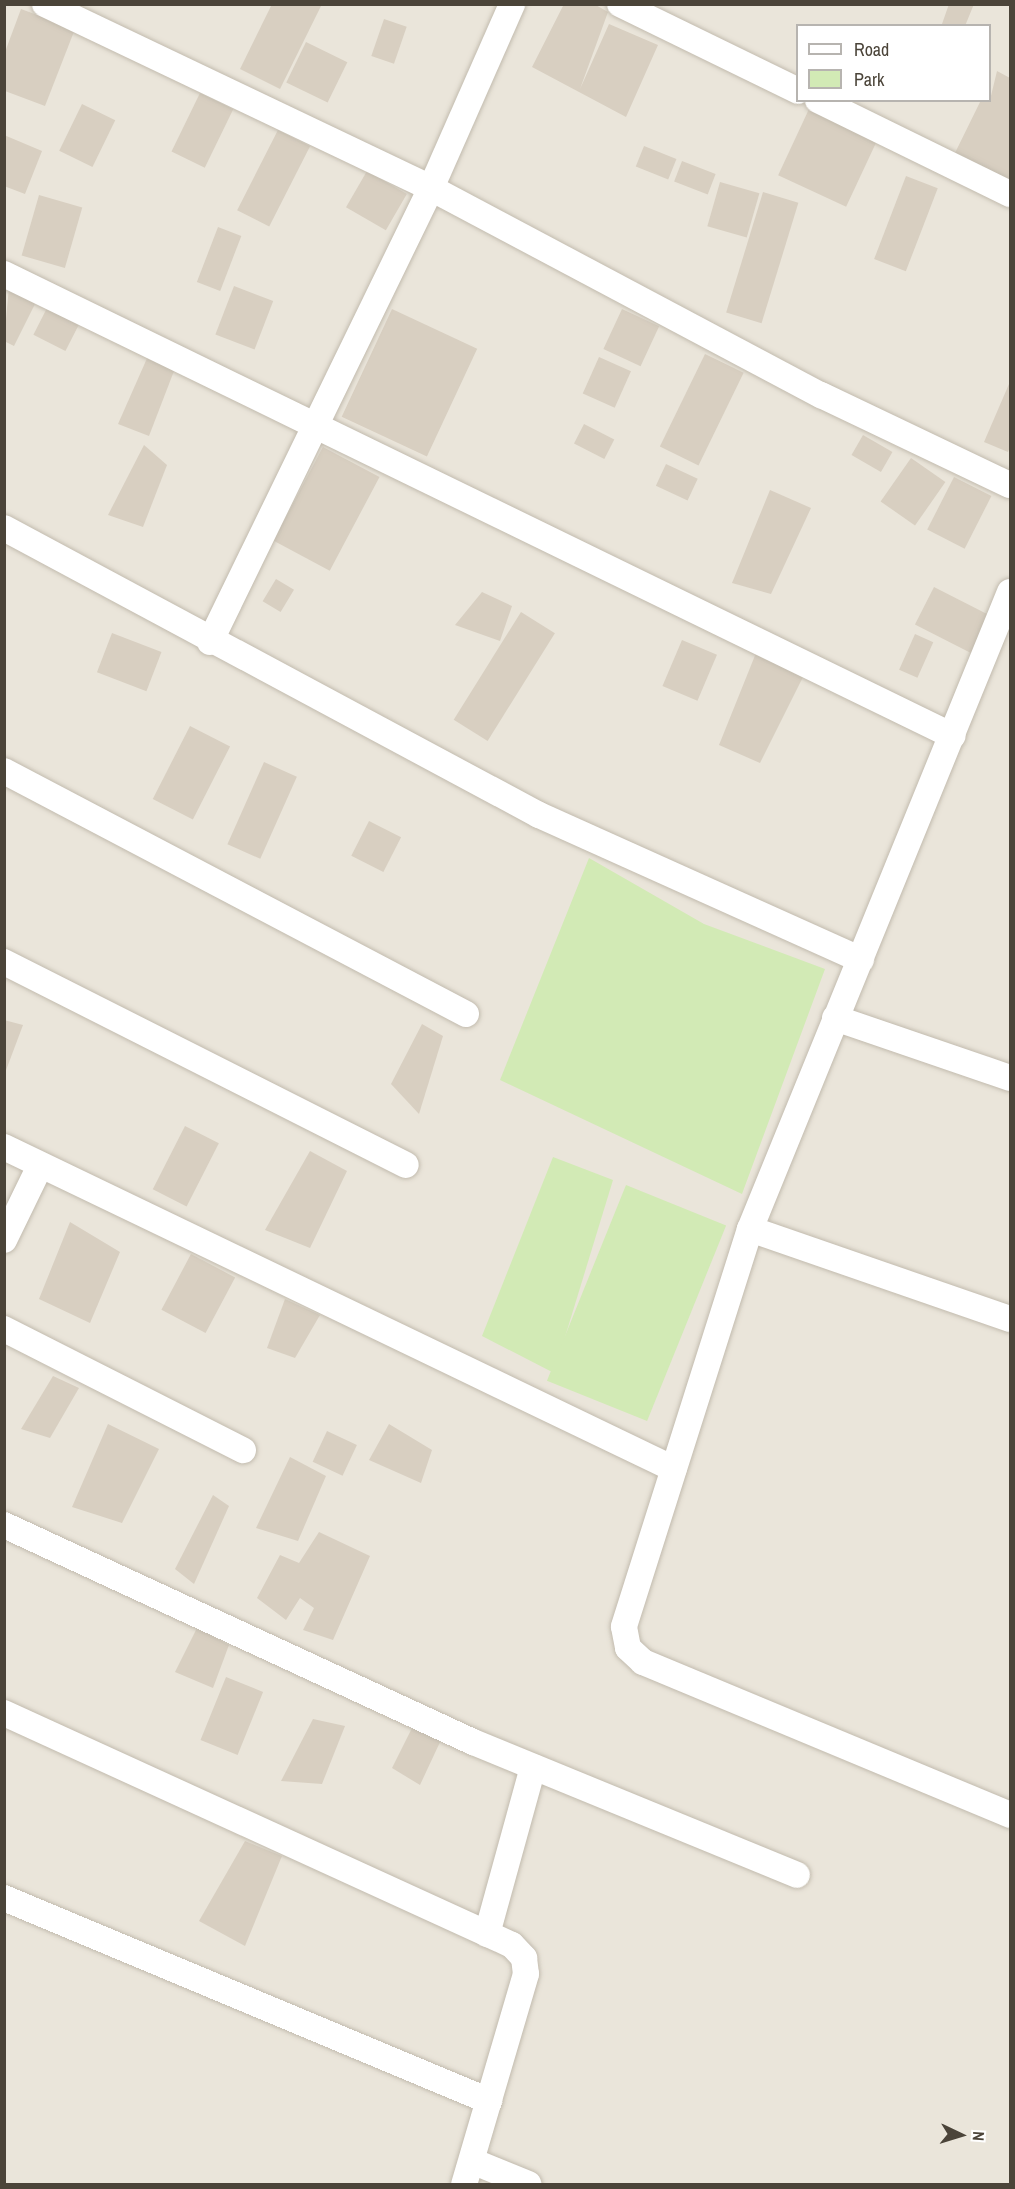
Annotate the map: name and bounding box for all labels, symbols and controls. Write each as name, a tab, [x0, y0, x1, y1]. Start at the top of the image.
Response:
legend	[796, 24, 991, 102]
text: Road	[854, 37, 889, 62]
text: Park	[854, 67, 884, 92]
north arrow	[931, 2105, 991, 2165]
text: N	[968, 2131, 990, 2142]

